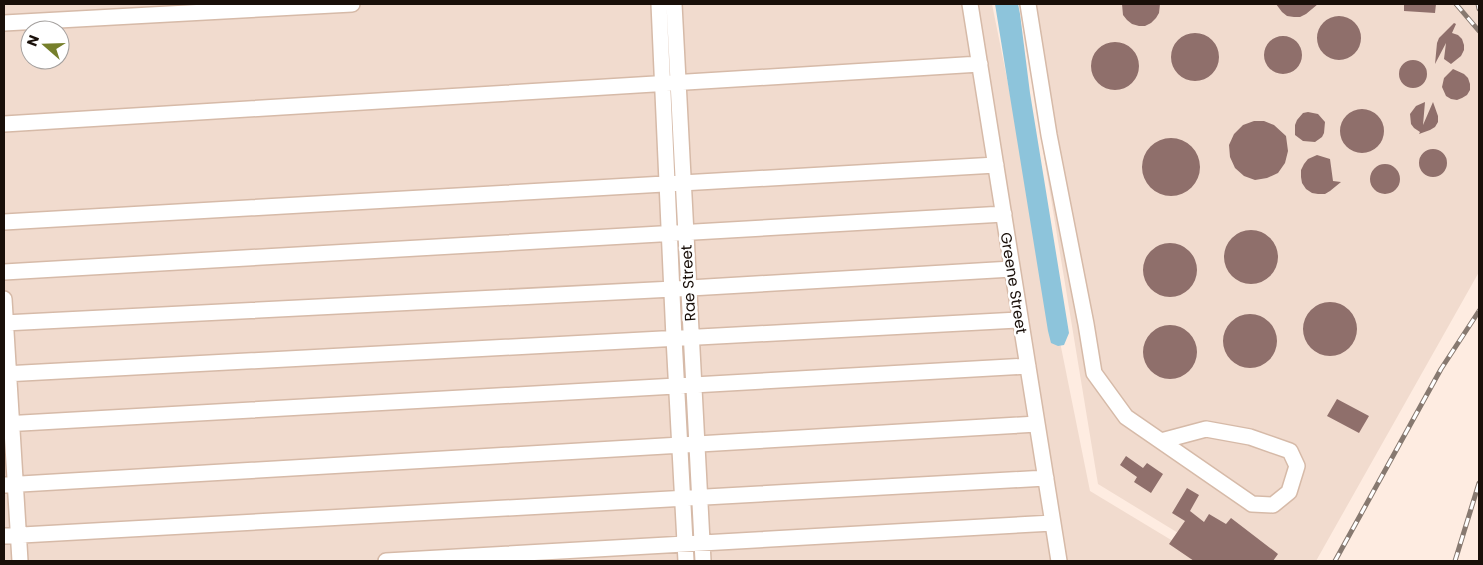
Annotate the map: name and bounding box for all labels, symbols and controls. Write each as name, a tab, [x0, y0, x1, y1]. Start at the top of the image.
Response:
north arrow	[20, 20, 70, 70]
text: N	[22, 32, 44, 49]
street label: Greene Street	[996, 231, 1032, 335]
street label: Rae Street	[676, 244, 700, 322]

